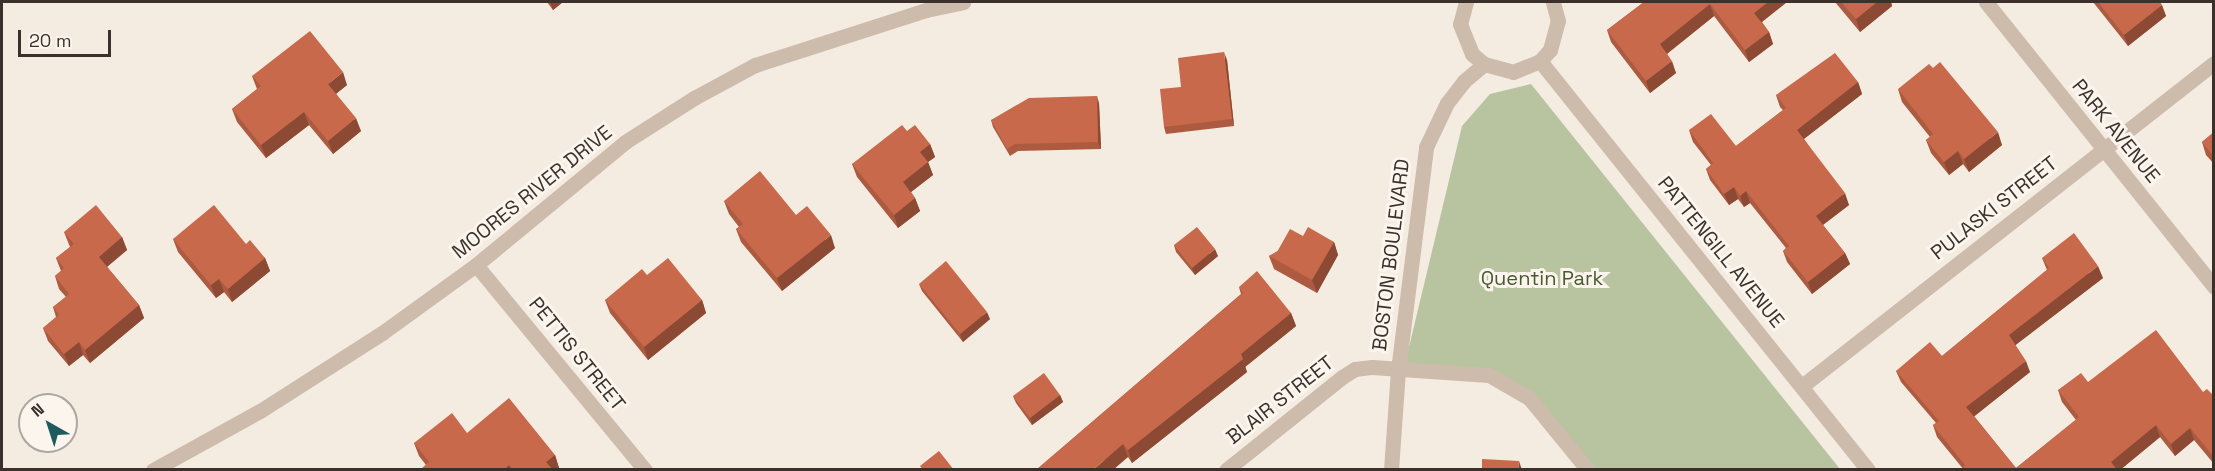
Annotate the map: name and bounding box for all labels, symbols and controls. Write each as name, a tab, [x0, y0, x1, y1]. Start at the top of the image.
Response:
scale bar	[21, 18, 114, 56]
text: 20 m	[29, 29, 72, 52]
street label: PARK AVENUE	[2067, 74, 2165, 188]
street label: MOORES RIVER DRIVE	[447, 120, 617, 264]
street label: PULASKI STREET	[1926, 151, 2062, 265]
street label: BOSTON BOULEVARD	[1367, 158, 1415, 352]
street label: PATTENGILL AVENUE	[1652, 171, 1790, 333]
park label: Quentin Park	[1481, 266, 1603, 290]
street label: PETTIS STREET	[524, 292, 630, 416]
street label: BLAIR STREET	[1222, 351, 1338, 449]
north arrow	[18, 393, 78, 453]
text: N	[27, 399, 48, 422]

